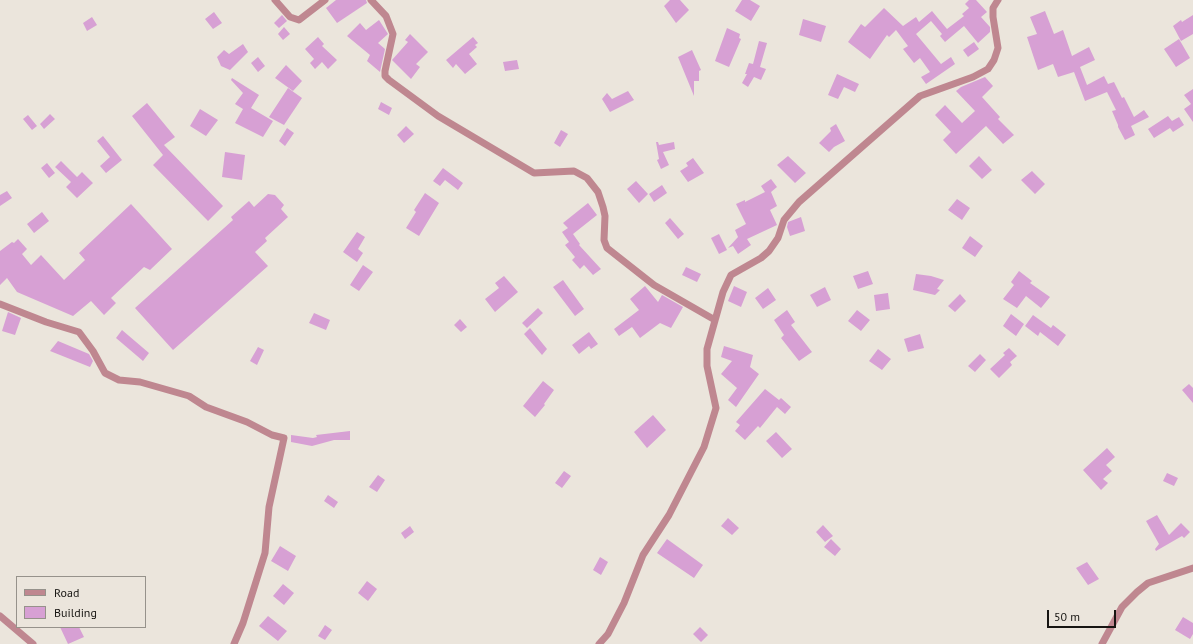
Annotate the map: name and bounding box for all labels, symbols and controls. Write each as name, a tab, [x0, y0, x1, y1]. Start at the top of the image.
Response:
legend	[16, 576, 146, 628]
text: Road	[54, 585, 79, 600]
scale bar	[1049, 602, 1118, 628]
text: Building	[54, 605, 97, 620]
text: 50 m	[1054, 609, 1080, 624]

